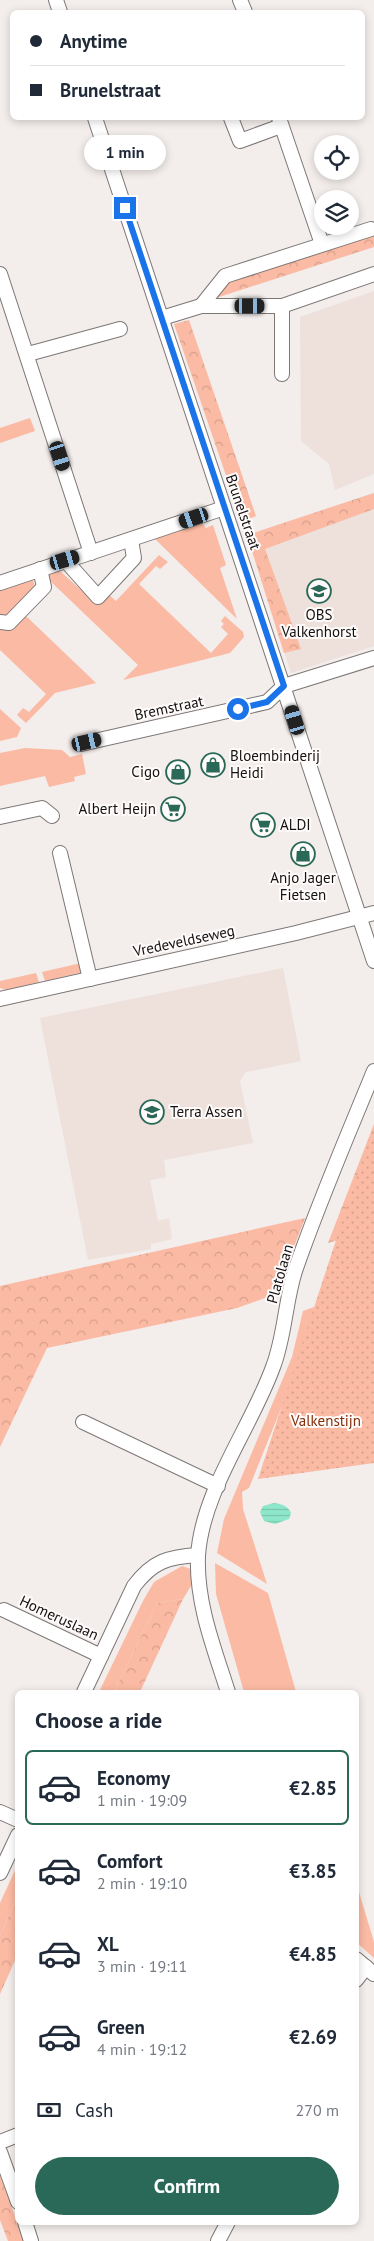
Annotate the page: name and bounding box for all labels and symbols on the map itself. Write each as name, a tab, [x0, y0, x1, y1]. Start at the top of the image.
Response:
callout: 1 min	[84, 136, 166, 170]
route end	[114, 197, 136, 219]
car	[235, 299, 265, 314]
car	[48, 439, 71, 473]
street label: Brunelstraat	[222, 472, 265, 552]
car	[177, 506, 210, 530]
car	[48, 549, 81, 571]
school or university icon: OBS Valkenhorst	[306, 578, 332, 604]
place label: OBS Valkenhorst	[280, 605, 357, 641]
street label: Bremstraat	[133, 691, 205, 724]
route start	[227, 698, 249, 720]
car	[283, 703, 306, 737]
car	[70, 731, 103, 753]
place label: Bloembinderij Heidi	[230, 746, 320, 782]
shop icon: Bloembinderij Heidi	[200, 752, 226, 778]
shop icon: Cigo	[165, 759, 191, 785]
place label: Cigo	[131, 762, 160, 781]
supermarket icon: Albert Heijn	[160, 796, 186, 822]
place label: Albert Heijn	[79, 799, 156, 818]
supermarket icon: ALDI	[250, 812, 276, 838]
place label: ALDI	[280, 815, 311, 834]
shop icon: Anjo Jager Fietsen	[290, 841, 316, 867]
place label: Anjo Jager Fietsen	[270, 868, 336, 904]
street label: Vredeveldseweg	[130, 920, 236, 961]
school or university icon: Terra Assen	[139, 1099, 165, 1125]
place label: Terra Assen	[170, 1102, 242, 1121]
street label: Platolaan	[262, 1242, 297, 1306]
park label: Valkenstijn	[290, 1411, 361, 1430]
street label: Homeruslaan	[17, 1591, 102, 1644]

